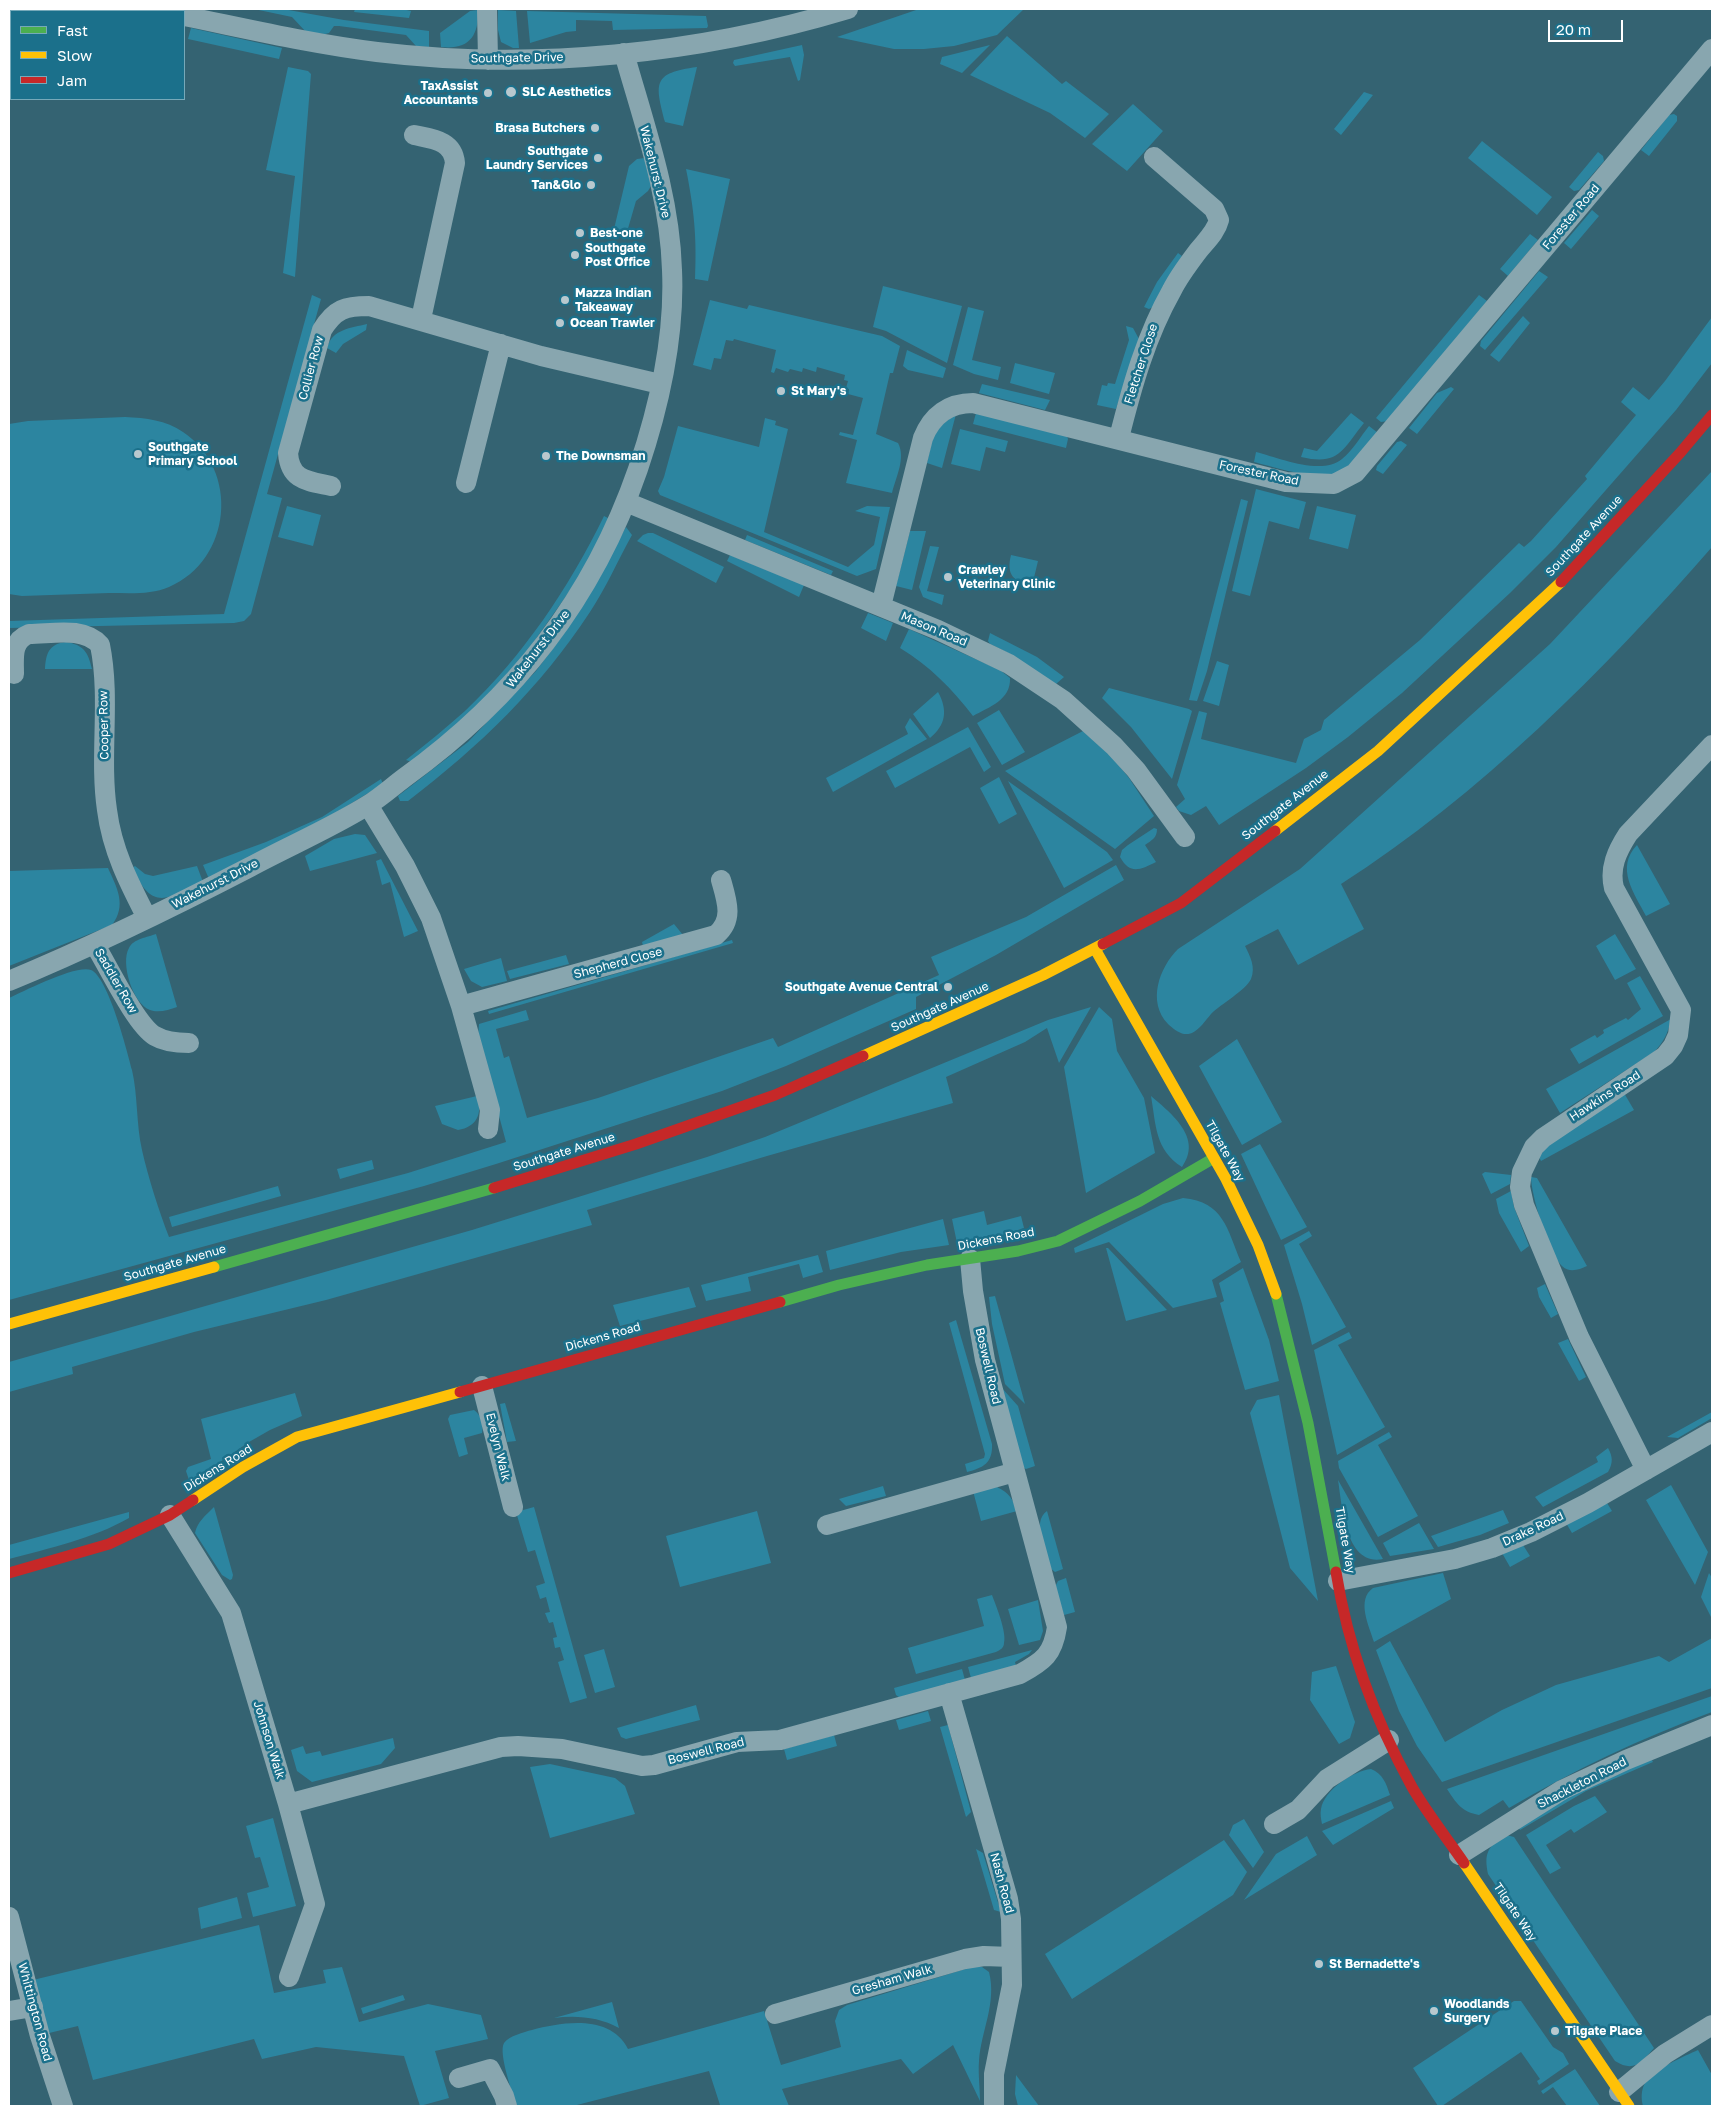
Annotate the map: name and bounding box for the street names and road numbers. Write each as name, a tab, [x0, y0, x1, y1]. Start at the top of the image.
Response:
street label: Southgate Drive	[470, 50, 564, 66]
street label: Wakehurst Drive	[637, 124, 673, 220]
street label: Forester Road	[1539, 181, 1603, 253]
street label: Fletcher Close	[1121, 322, 1161, 406]
street label: Collier Row	[296, 334, 326, 402]
street label: Forester Road	[1218, 458, 1300, 488]
street label: Southgate Avenue	[1543, 493, 1625, 579]
street label: Wakehurst Drive	[503, 607, 573, 691]
street label: Mason Road	[899, 609, 969, 649]
street label: Cooper Row	[96, 690, 112, 760]
street label: Southgate Avenue	[1239, 767, 1331, 843]
street label: Wakehurst Drive	[170, 856, 260, 912]
street label: Shepherd Close	[572, 944, 664, 982]
street label: Saddler Row	[92, 946, 140, 1016]
street label: Southgate Avenue	[889, 979, 991, 1035]
street label: Hawkins Road	[1567, 1068, 1643, 1124]
street label: Tilgate Way	[1202, 1118, 1248, 1184]
street label: Southgate Avenue	[511, 1130, 617, 1174]
street label: Dickens Road	[956, 1225, 1036, 1253]
street label: Southgate Avenue	[122, 1242, 228, 1284]
street label: Dickens Road	[564, 1319, 642, 1355]
street label: Boswell Road	[972, 1326, 1004, 1406]
street label: Evelyn Walk	[483, 1411, 513, 1483]
street label: Dickens Road	[181, 1441, 255, 1495]
street label: Tilgate Way	[1332, 1506, 1358, 1574]
street label: Drake Road	[1500, 1509, 1566, 1549]
street label: Johnson Walk	[250, 1699, 288, 1781]
street label: Boswell Road	[666, 1735, 746, 1767]
street label: Shackleton Road	[1535, 1754, 1629, 1812]
street label: Nash Road	[987, 1851, 1017, 1915]
street label: Tilgate Way	[1490, 1880, 1540, 1944]
street label: Whittington Road	[15, 1961, 55, 2063]
street label: Gresham Walk	[850, 1962, 934, 1998]

